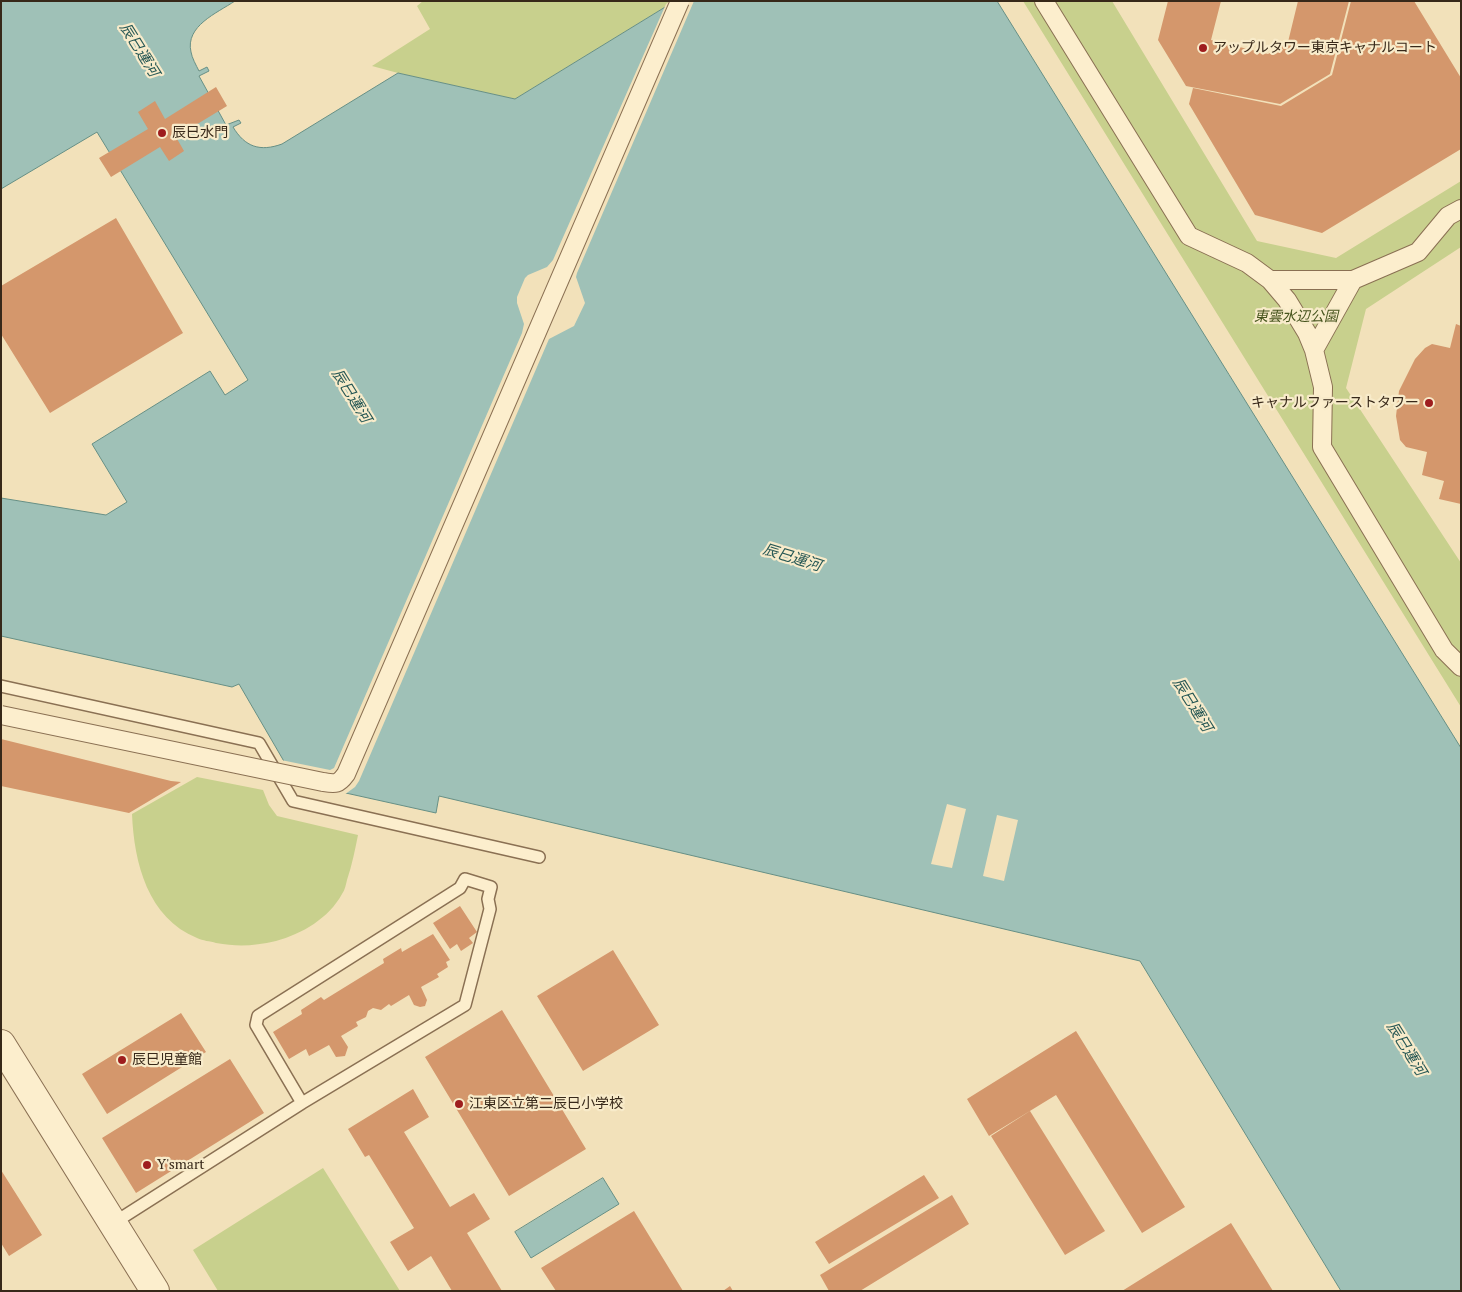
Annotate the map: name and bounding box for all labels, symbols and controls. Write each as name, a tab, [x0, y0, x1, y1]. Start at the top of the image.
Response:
water label: 辰巳運河	[115, 20, 163, 80]
place label: アップルタワー東京キャナルコート	[1213, 40, 1437, 56]
marker: アップルタワー東京キャナルコート	[1197, 42, 1209, 54]
place label: 辰巳水門	[172, 125, 228, 141]
marker: 辰巳水門	[156, 127, 168, 139]
park label: 東雲水辺公園	[1254, 309, 1338, 325]
water label: 辰巳運河	[327, 366, 375, 426]
place label: キャナルファーストタワー	[1251, 395, 1419, 411]
marker: キャナルファーストタワー	[1423, 397, 1435, 409]
water label: 辰巳運河	[761, 541, 823, 575]
water label: 辰巳運河	[1168, 675, 1216, 735]
water label: 辰巳運河	[1382, 1019, 1430, 1079]
place label: 辰巳児童館	[132, 1052, 202, 1068]
marker: 辰巳児童館	[116, 1054, 128, 1066]
place label: 江東区立第二辰巳小学校	[469, 1096, 623, 1112]
marker: 江東区立第二辰巳小学校	[453, 1098, 465, 1110]
place label: Y'smart	[157, 1157, 205, 1173]
marker: Y'smart	[141, 1159, 153, 1171]

